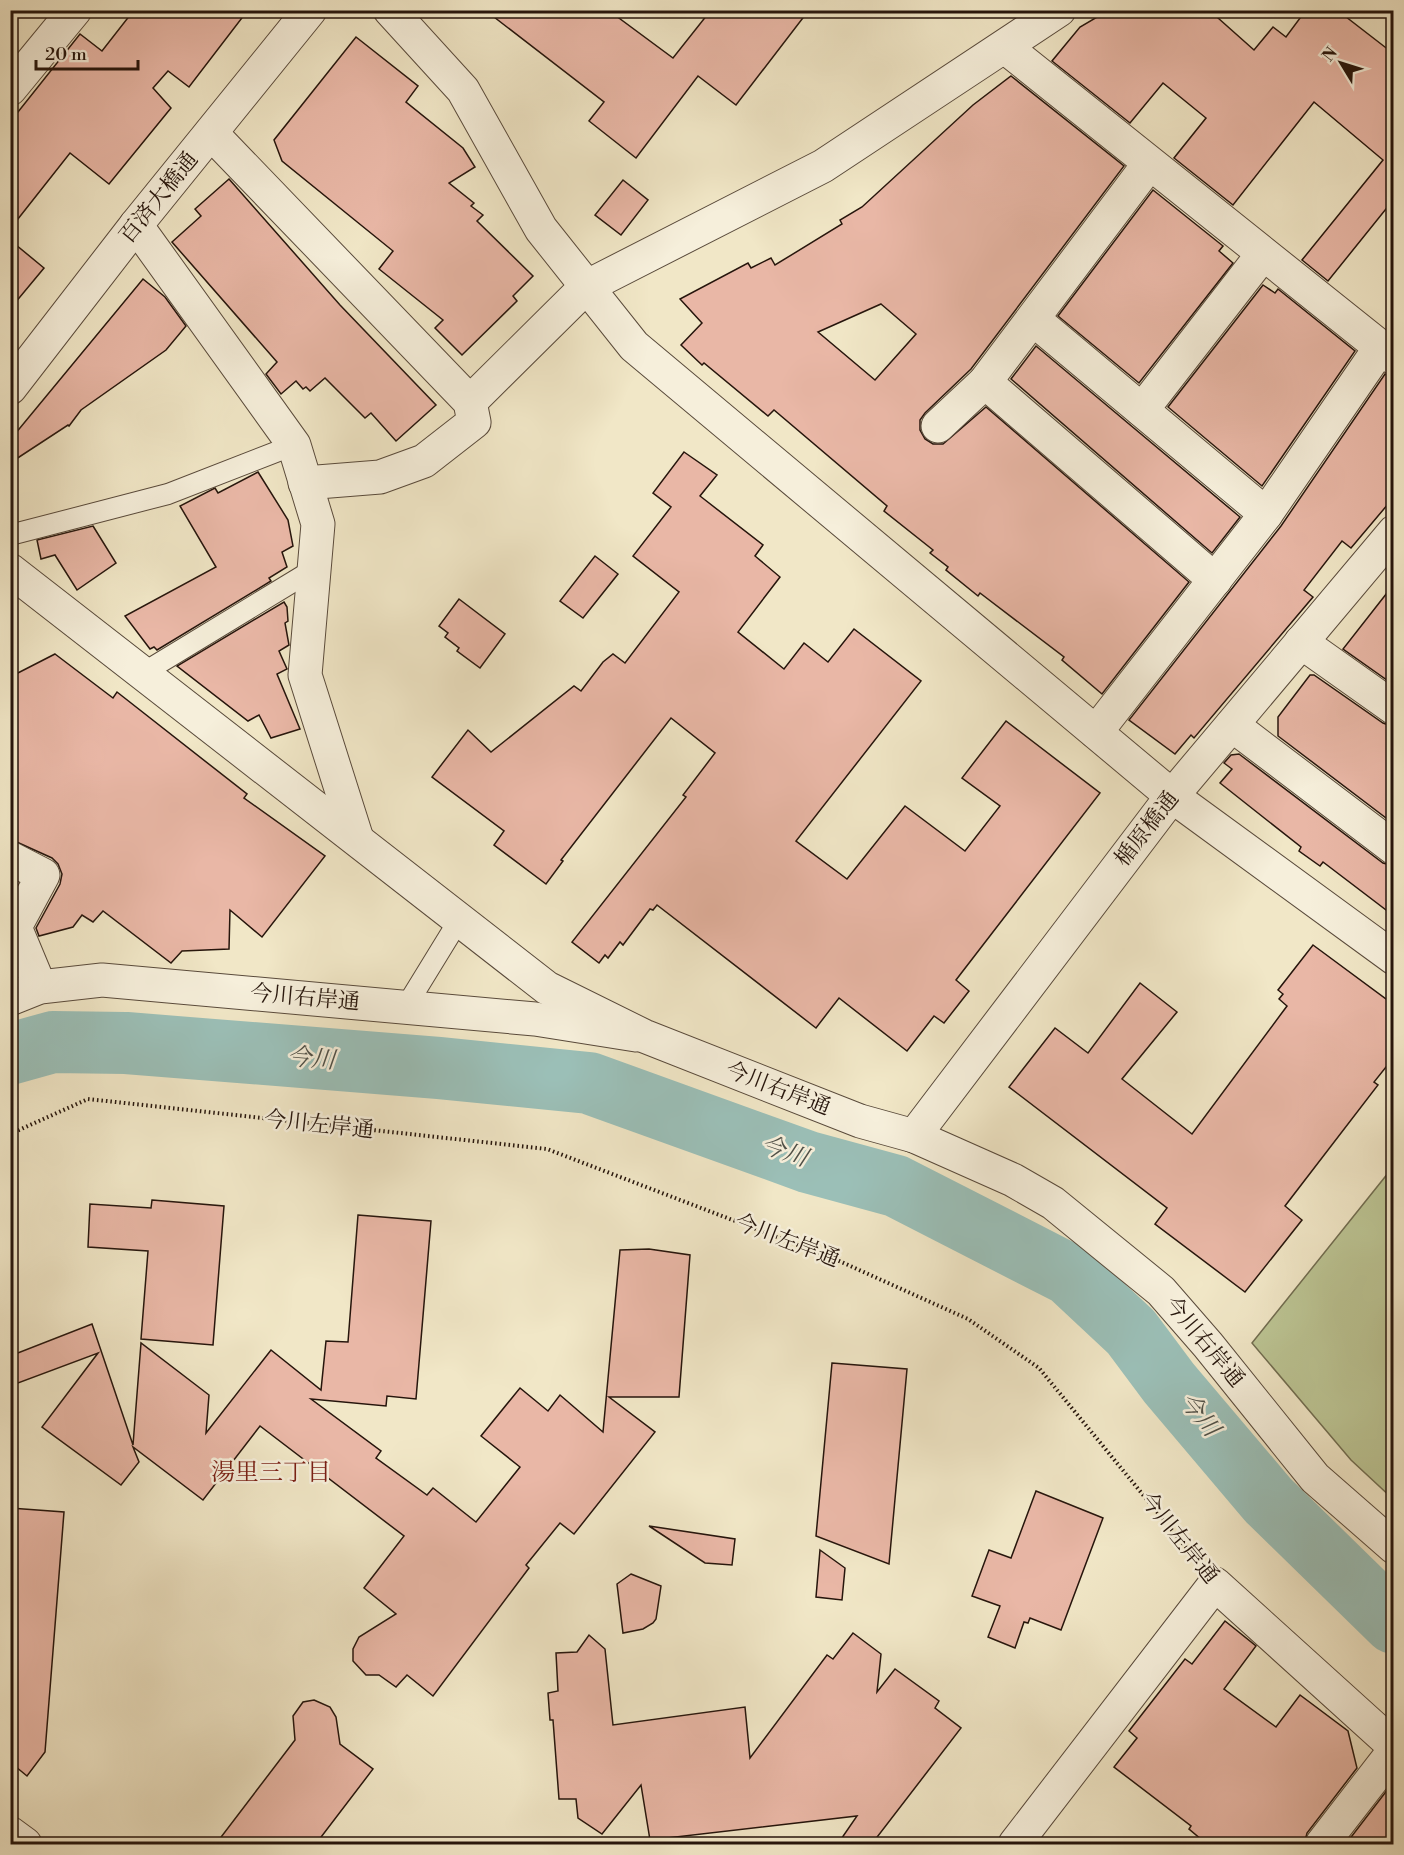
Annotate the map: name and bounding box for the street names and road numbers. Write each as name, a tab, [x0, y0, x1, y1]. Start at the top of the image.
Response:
street label: 百済大橋通	[114, 147, 204, 249]
street label: 楯原橋通	[1109, 786, 1185, 872]
street label: 今川右岸通	[249, 980, 361, 1016]
street label: 今川右岸通	[722, 1057, 834, 1121]
street label: 今川左岸通	[263, 1106, 375, 1144]
street label: 今川左岸通	[731, 1209, 843, 1273]
street label: 今川右岸通	[1158, 1291, 1250, 1393]
street label: 今川左岸通	[1134, 1487, 1224, 1589]

